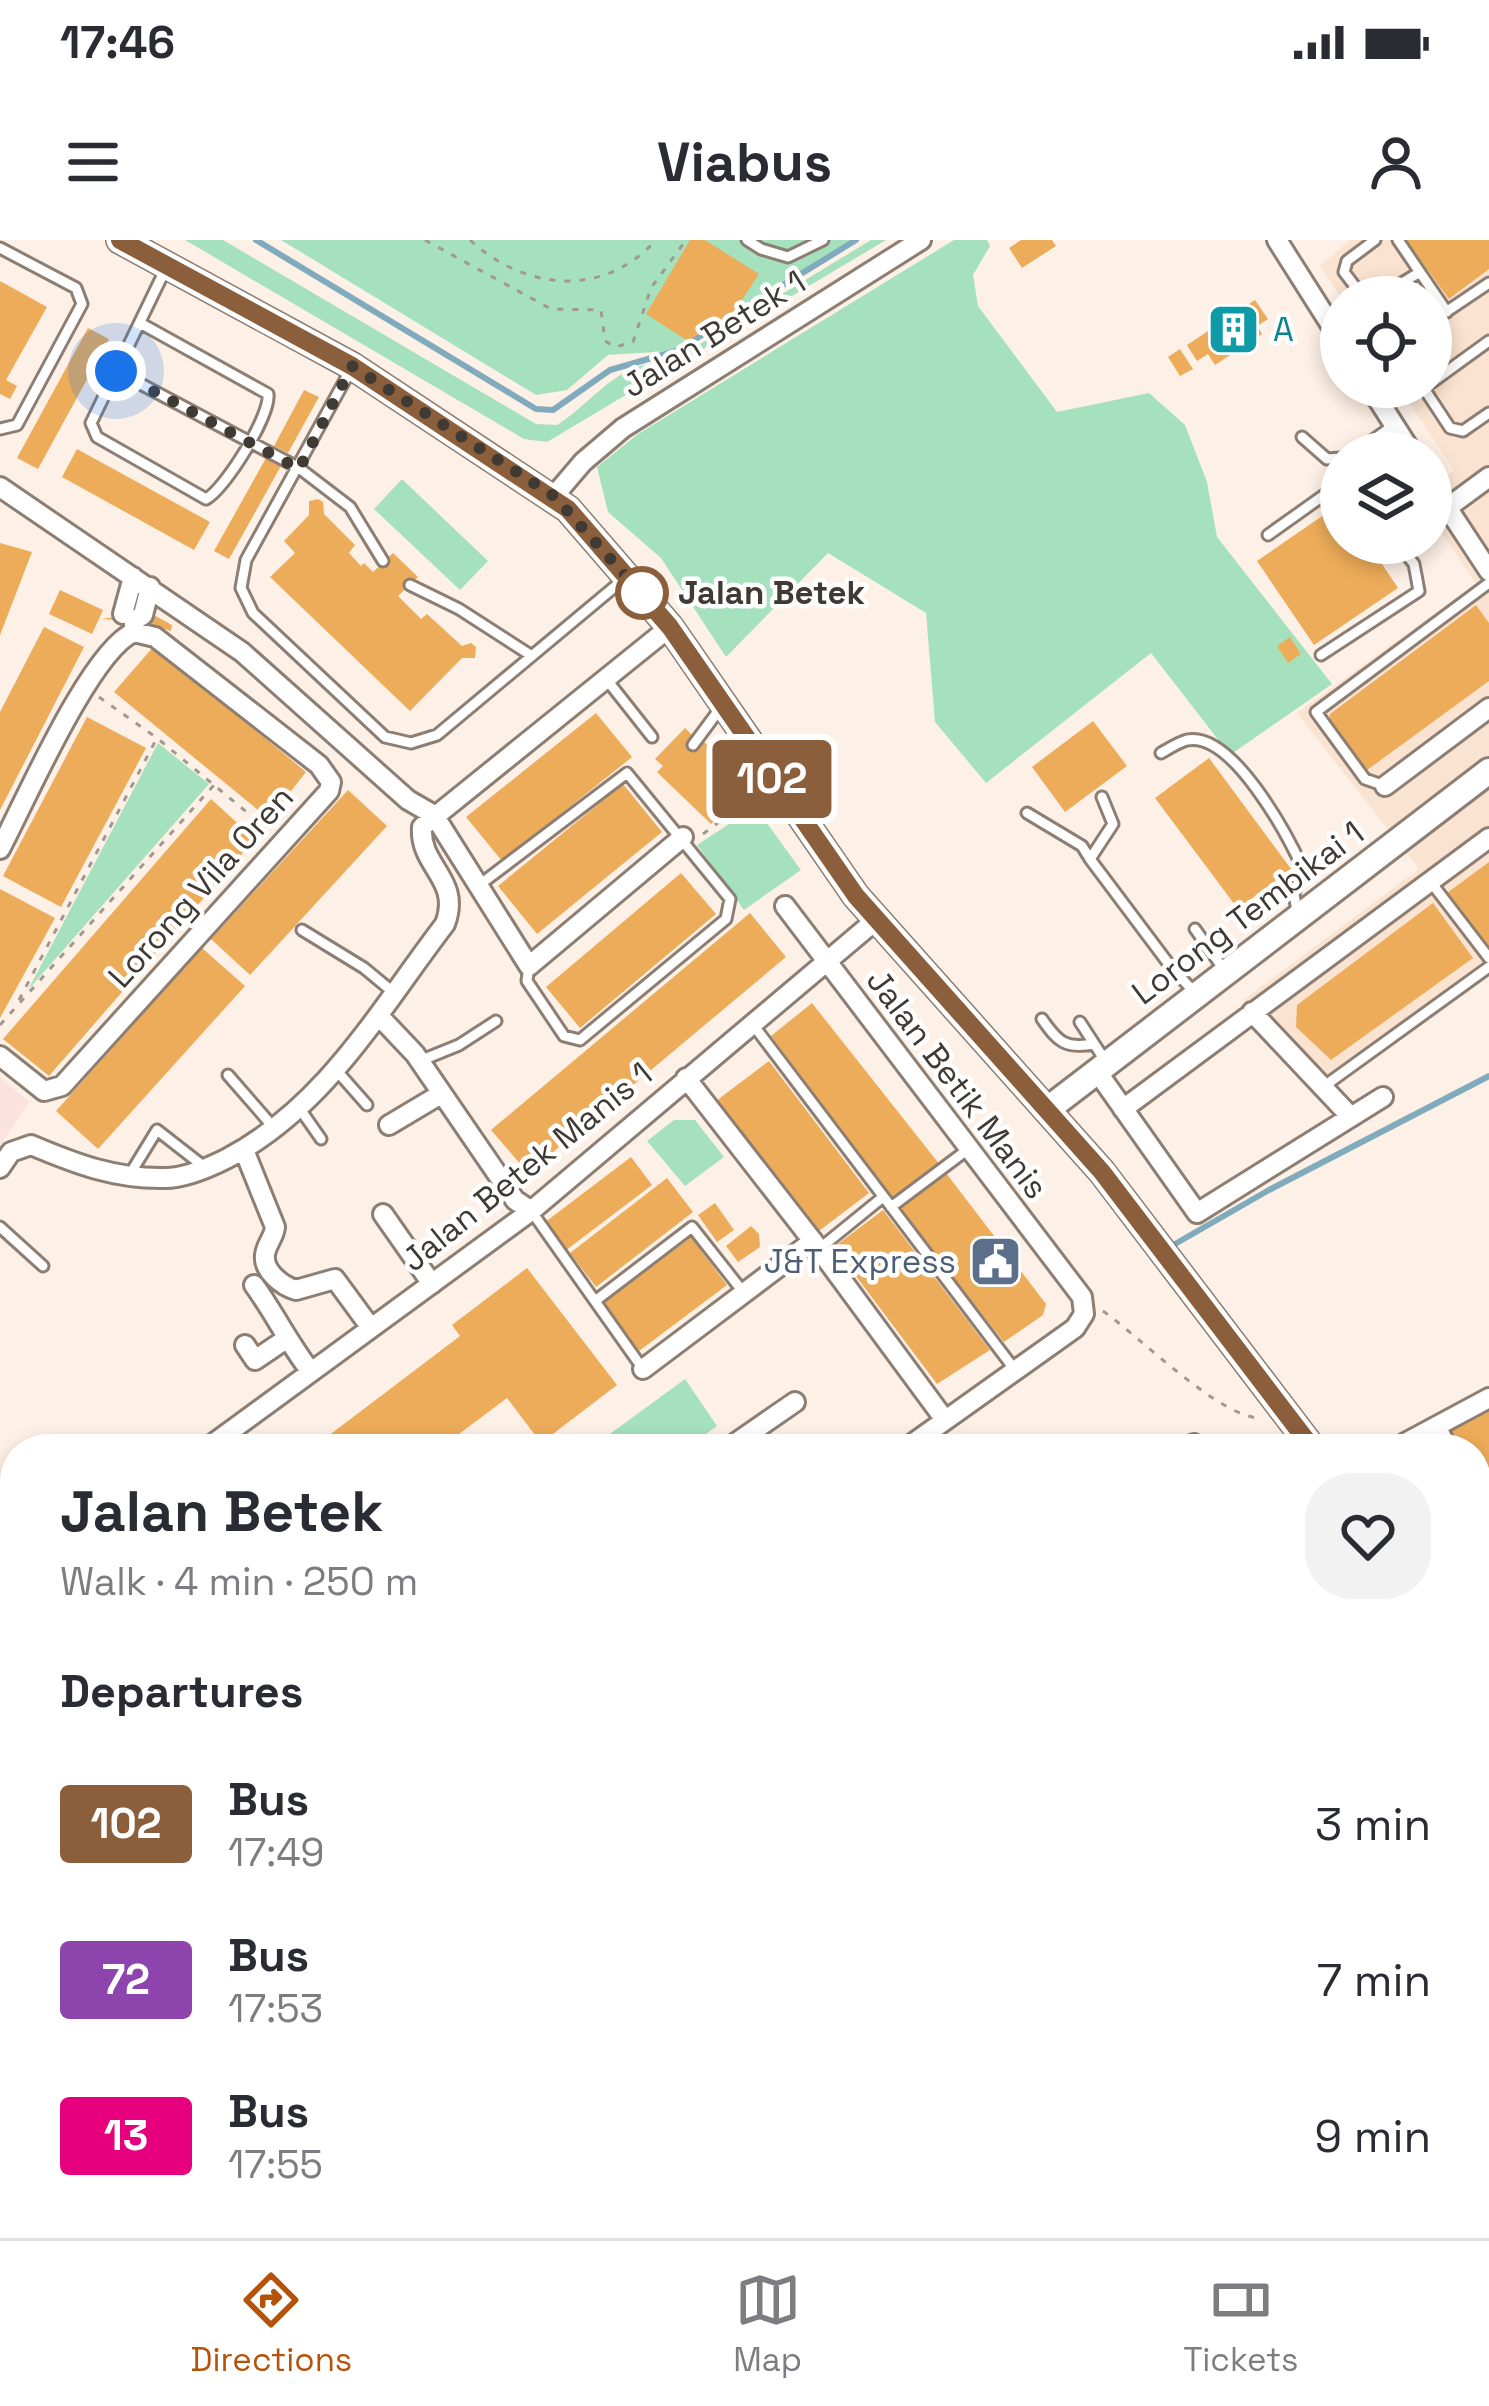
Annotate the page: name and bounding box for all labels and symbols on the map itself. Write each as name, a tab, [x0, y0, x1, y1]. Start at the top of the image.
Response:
street label: Jalan Betek 1	[615, 261, 813, 407]
building icon: A	[1206, 302, 1262, 358]
place label: A	[1273, 309, 1294, 351]
your location	[86, 341, 146, 401]
marker: Jalan Betek	[617, 568, 667, 618]
place label: Jalan Betek	[678, 572, 866, 614]
line badge: 102	[703, 740, 841, 818]
street label: Lorong Vila Oren	[99, 777, 303, 997]
street label: Lorong Tembikai 1	[1124, 812, 1372, 1014]
street label: Jalan Betik Manis	[857, 961, 1057, 1207]
street label: Jalan Betek Manis 1	[393, 1053, 661, 1281]
public building icon: J&T Express	[967, 1234, 1023, 1290]
place label: J&T Express	[764, 1241, 956, 1283]

